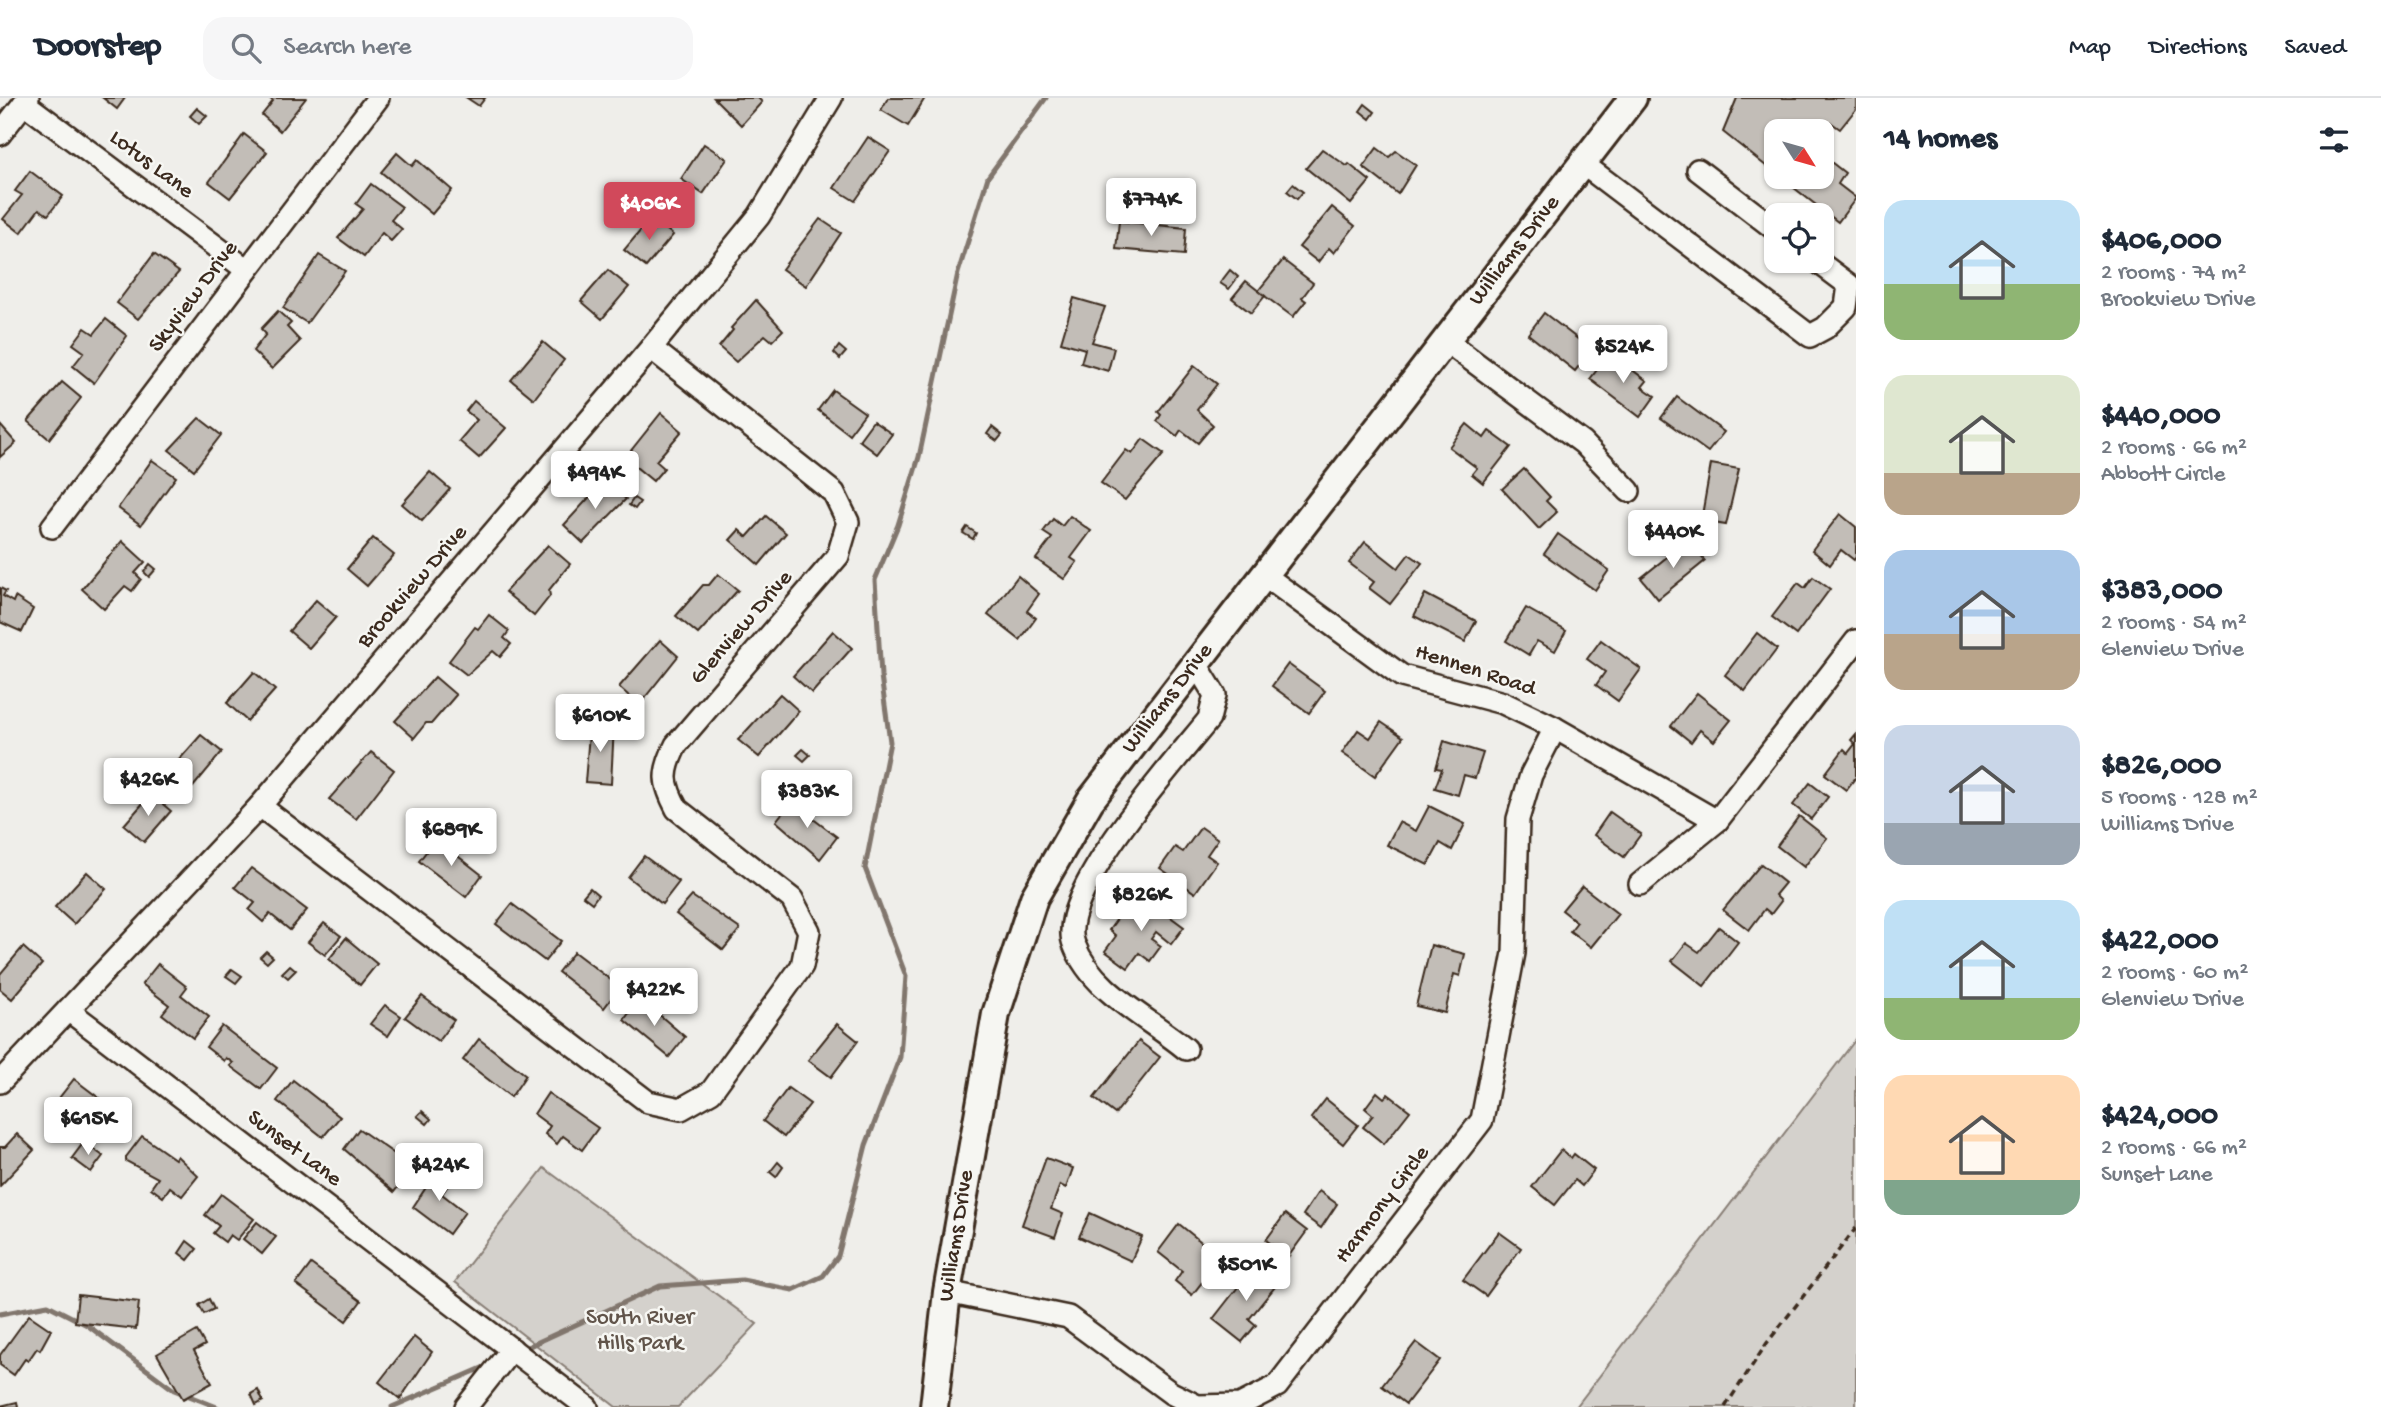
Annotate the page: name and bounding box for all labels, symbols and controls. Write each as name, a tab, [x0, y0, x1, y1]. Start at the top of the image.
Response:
search box	[203, 17, 693, 80]
text: Doorstep	[35, 29, 161, 67]
icon: search	[227, 29, 265, 67]
text: Search here	[283, 33, 411, 64]
text: Map	[2069, 34, 2111, 63]
text: Directions	[2149, 34, 2247, 63]
text: Saved	[2285, 34, 2346, 63]
north arrow	[1764, 119, 1834, 189]
map controls	[1764, 119, 1834, 273]
icon: filters	[2315, 121, 2353, 159]
text: 14 homes	[1884, 123, 1997, 158]
street label: Lotus Lane	[104, 125, 199, 206]
pin: $774K	[1102, 178, 1200, 238]
pin: $406K	[600, 183, 698, 242]
text: $774K	[1122, 187, 1180, 214]
street label: Williams Drive	[1463, 189, 1567, 312]
text: $406K	[620, 191, 678, 218]
button: locate	[1764, 203, 1834, 273]
text: $406,000	[2101, 225, 2221, 260]
icon: home	[1940, 228, 2024, 312]
street label: Skyview Drive	[143, 235, 245, 358]
text: 2 rooms · 74 m²	[2101, 260, 2246, 287]
text: Brookview Drive	[2101, 287, 2255, 314]
pin: $524K	[1574, 326, 1672, 385]
text: $524K	[1594, 334, 1652, 361]
text: $440,000	[2101, 400, 2220, 435]
icon: home	[1940, 403, 2024, 487]
text: 2 rooms · 66 m²	[2101, 435, 2247, 462]
pin: $494K	[546, 452, 644, 511]
text: $494K	[567, 460, 623, 487]
text: Abbott Circle	[2101, 462, 2225, 489]
pin: $440K	[1624, 510, 1722, 570]
street label: Brookview Drive	[351, 519, 475, 655]
text: $440K	[1644, 519, 1702, 546]
street label: Glenview Drive	[685, 564, 800, 691]
text: $383,000	[2101, 575, 2223, 610]
icon: home	[1940, 578, 2024, 662]
text: 2 rooms · 54 m²	[2101, 610, 2247, 637]
street label: Williams Drive	[1116, 637, 1220, 760]
text: Glenview Drive	[2101, 637, 2244, 664]
street label: Hennen Road	[1411, 639, 1540, 704]
pin: $610K	[551, 694, 649, 754]
text: $610K	[571, 703, 629, 730]
text: $826,000	[2101, 750, 2221, 785]
icon: home	[1940, 753, 2024, 837]
pin: $426K	[99, 758, 197, 818]
text: $426K	[120, 767, 176, 794]
pin: $383K	[758, 770, 856, 830]
text: $383K	[777, 779, 837, 806]
text: 5 rooms · 128 m²	[2101, 785, 2258, 812]
pin: $689K	[402, 808, 500, 868]
text: Williams Drive	[2101, 812, 2234, 839]
text: $689K	[422, 817, 480, 844]
pin: $826K	[1092, 874, 1190, 933]
text: $826K	[1112, 882, 1170, 909]
text: $422,000	[2101, 925, 2219, 960]
icon: home	[1940, 928, 2024, 1012]
text: 2 rooms · 60 m²	[2101, 960, 2248, 987]
pin: $422K	[605, 968, 703, 1028]
text: $422K	[626, 977, 682, 1004]
text: Glenview Drive	[2101, 987, 2244, 1014]
pin: $615K	[39, 1098, 137, 1157]
text: $424,000	[2101, 1100, 2218, 1135]
icon: home	[1940, 1103, 2024, 1187]
street label: Sunset Lane	[241, 1105, 348, 1194]
text: $615K	[60, 1106, 116, 1133]
text: 2 rooms · 66 m²	[2101, 1135, 2247, 1162]
street label: Harmony Circle	[1330, 1140, 1437, 1269]
pin: $424K	[390, 1144, 488, 1203]
text: $424K	[411, 1152, 467, 1179]
text: Sunset Lane	[2101, 1162, 2213, 1189]
street label: Williams Drive	[933, 1167, 981, 1304]
pin: $501K	[1197, 1244, 1295, 1303]
text: $501K	[1217, 1252, 1275, 1279]
park label: South River Hills Park	[586, 1305, 696, 1358]

